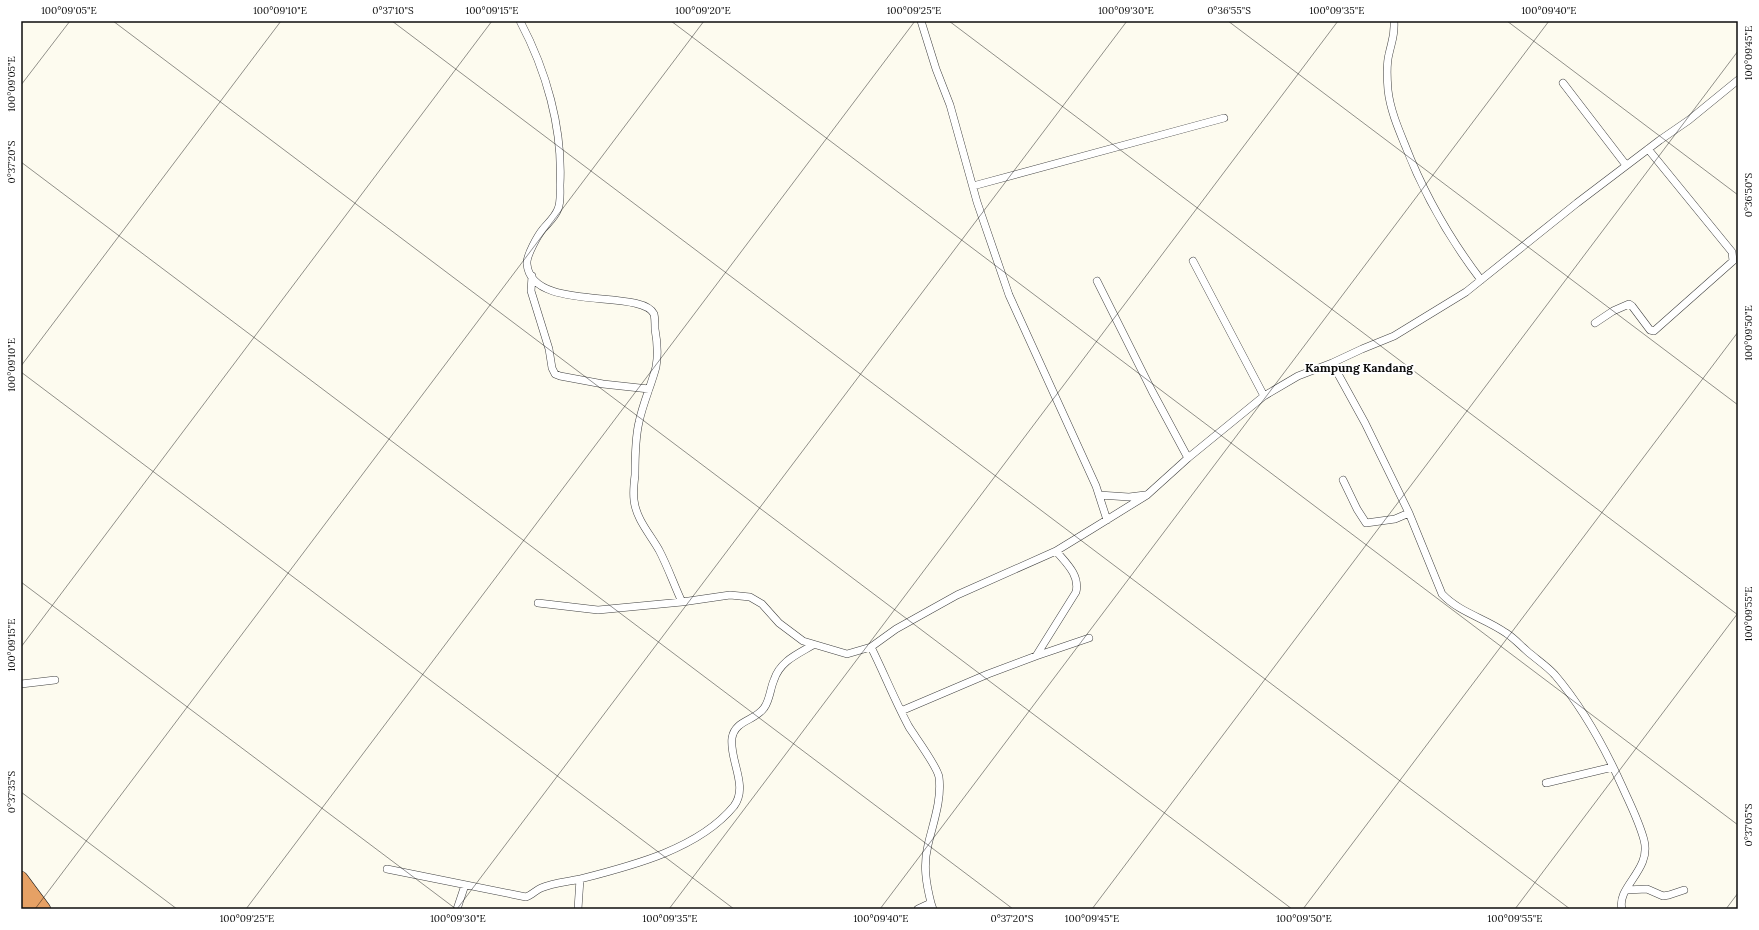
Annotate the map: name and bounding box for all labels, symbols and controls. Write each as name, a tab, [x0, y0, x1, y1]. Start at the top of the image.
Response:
text: 100°09'05"E	[41, 4, 97, 17]
text: 100°09'10"E	[253, 4, 307, 17]
text: 0°37'10"S	[372, 4, 414, 17]
text: 100°09'15"E	[466, 4, 518, 17]
text: 100°09'20"E	[675, 4, 731, 17]
text: 100°09'25"E	[887, 4, 941, 17]
text: 100°09'30"E	[1098, 4, 1154, 17]
text: 0°36'55"S	[1207, 4, 1251, 17]
text: 100°09'35"E	[1310, 4, 1364, 17]
text: 100°09'40"E	[1521, 4, 1577, 17]
text: 100°09'45"E	[1742, 26, 1755, 80]
text: 100°09'05"E	[5, 56, 18, 112]
text: 0°37'20"S	[5, 140, 18, 184]
text: 0°36'50"S	[1742, 172, 1755, 217]
text: 100°09'50"E	[1742, 305, 1755, 361]
text: 100°09'10"E	[5, 338, 18, 392]
district label: Kampung Kandang	[1305, 360, 1414, 375]
text: 100°09'55"E	[1742, 587, 1755, 641]
text: 100°09'15"E	[5, 619, 18, 671]
text: 0°37'35"S	[5, 770, 18, 813]
text: 0°37'05"S	[1742, 803, 1755, 847]
text: 100°09'25"E	[220, 912, 274, 925]
text: 100°09'30"E	[430, 912, 486, 925]
text: 100°09'35"E	[643, 912, 697, 925]
text: 100°09'40"E	[853, 912, 909, 925]
text: 0°37'20"S	[991, 912, 1034, 925]
text: 100°09'45"E	[1065, 912, 1119, 925]
text: 100°09'50"E	[1276, 912, 1332, 925]
text: 100°09'55"E	[1488, 912, 1542, 925]

